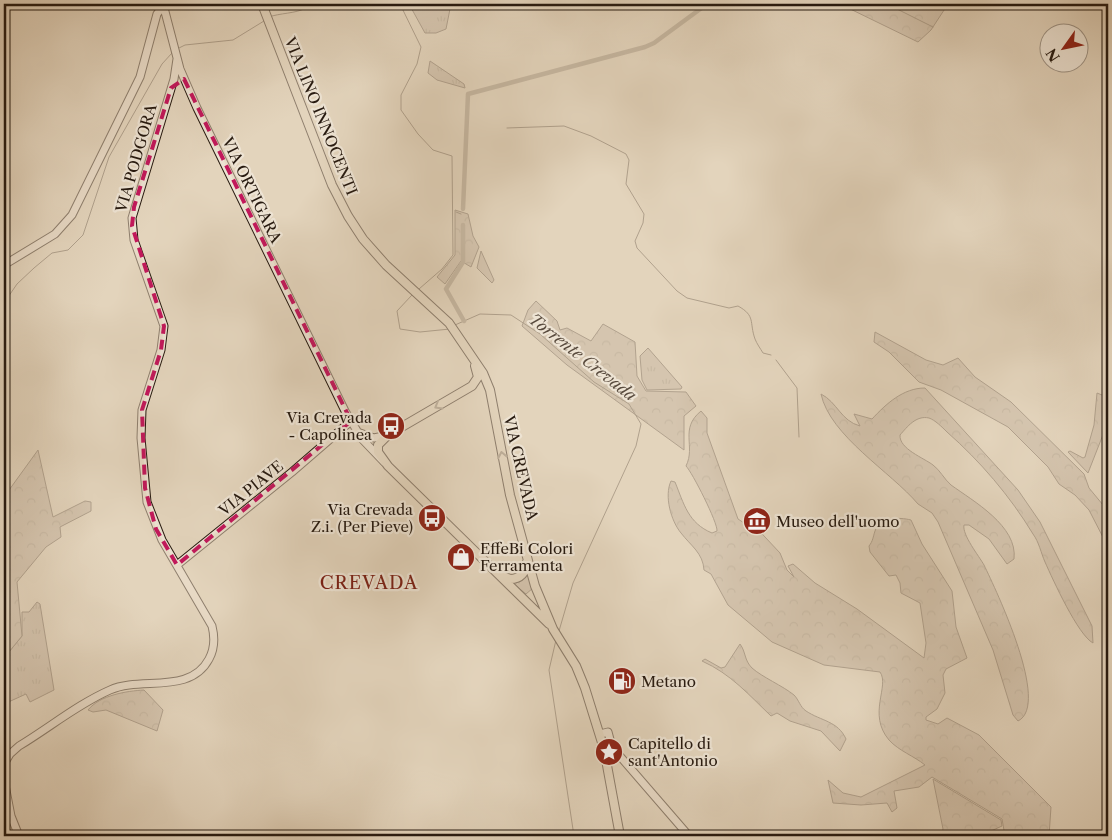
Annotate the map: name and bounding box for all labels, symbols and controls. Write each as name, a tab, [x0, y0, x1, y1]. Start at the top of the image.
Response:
north arrow	[1040, 22, 1090, 72]
street label: VIA LINO INNOCENTI	[280, 33, 361, 198]
text: N	[1042, 45, 1064, 65]
street label: VIA PODGORA	[111, 101, 161, 215]
street label: VIA ORTIGARA	[218, 133, 286, 247]
water label: Torrente Crevada	[525, 309, 641, 405]
one-way arrow	[434, 400, 443, 410]
place label: Via Crevada - Capolinea	[285, 408, 372, 444]
bus stop icon: Via Crevada - Capolinea	[376, 411, 406, 441]
street label: VIA CREVADA	[499, 413, 543, 523]
one-way arrow	[497, 450, 508, 459]
street label: VIA PIAVE	[214, 456, 287, 520]
place label: Via Crevada Z.i. (Per Pieve)	[311, 500, 413, 536]
bus stop icon: Via Crevada Z.i. (Per Pieve)	[417, 503, 447, 533]
museum icon: Museo dell'uomo	[742, 506, 772, 536]
place label: Museo dell'uomo	[776, 512, 900, 531]
place label: EffeBi Colori Ferramenta	[480, 539, 573, 575]
shop icon: EffeBi Colori Ferramenta	[446, 542, 476, 572]
district label: CREVADA	[320, 572, 418, 594]
fuel station icon: Metano	[607, 666, 637, 696]
place label: Metano	[641, 672, 696, 691]
place label: Capitello di sant'Antonio	[628, 734, 718, 770]
place icon: Capitello di sant'Antonio	[594, 737, 624, 767]

